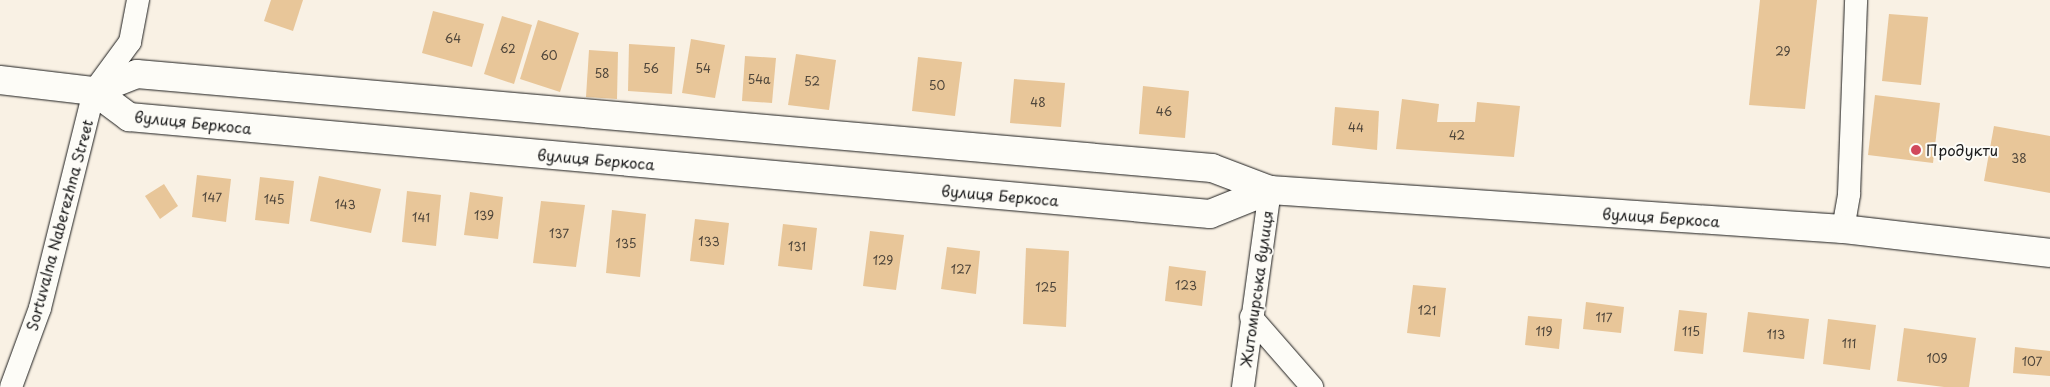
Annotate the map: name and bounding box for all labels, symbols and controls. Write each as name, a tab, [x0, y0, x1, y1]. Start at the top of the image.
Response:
house number: 64	[445, 32, 461, 46]
house number: 62	[500, 42, 516, 56]
house number: 29	[1775, 45, 1791, 59]
house number: 60	[540, 49, 558, 63]
house number: 56	[643, 62, 659, 76]
house number: 54	[695, 62, 711, 76]
house number: 58	[594, 67, 610, 81]
house number: 54а	[747, 73, 771, 87]
house number: 52	[804, 75, 820, 89]
house number: 50	[929, 79, 945, 93]
house number: 48	[1030, 96, 1046, 110]
house number: 46	[1156, 105, 1172, 119]
street label: вулиця Беркоса	[133, 107, 253, 137]
street label: Sortuvalna Naberezhna Street	[22, 116, 96, 334]
house number: 44	[1348, 121, 1364, 135]
house number: 42	[1449, 129, 1465, 143]
place label: Продукти	[1926, 141, 1998, 159]
marker: Продукти	[1910, 144, 1922, 156]
street label: вулиця Беркоса	[536, 145, 656, 173]
house number: 38	[2011, 152, 2027, 166]
street label: вулиця Беркоса	[940, 181, 1060, 209]
house number: 147	[202, 191, 222, 205]
house number: 145	[264, 193, 284, 207]
house number: 143	[334, 198, 356, 212]
street label: вулиця Беркоса	[1602, 204, 1720, 230]
house number: 139	[474, 209, 494, 223]
street label: Житомирська вулиця	[1236, 209, 1276, 369]
house number: 141	[412, 211, 430, 225]
house number: 137	[549, 227, 569, 241]
house number: 133	[698, 235, 720, 249]
house number: 135	[616, 237, 636, 251]
house number: 131	[788, 240, 806, 254]
house number: 129	[873, 254, 893, 268]
house number: 127	[951, 263, 971, 277]
house number: 123	[1175, 279, 1197, 293]
house number: 125	[1035, 281, 1057, 295]
house number: 121	[1418, 304, 1436, 318]
house number: 117	[1596, 311, 1612, 325]
house number: 119	[1535, 325, 1553, 339]
house number: 115	[1682, 325, 1700, 339]
house number: 113	[1767, 328, 1785, 342]
house number: 111	[1842, 337, 1856, 351]
house number: 109	[1926, 352, 1948, 366]
house number: 107	[2022, 355, 2042, 369]

